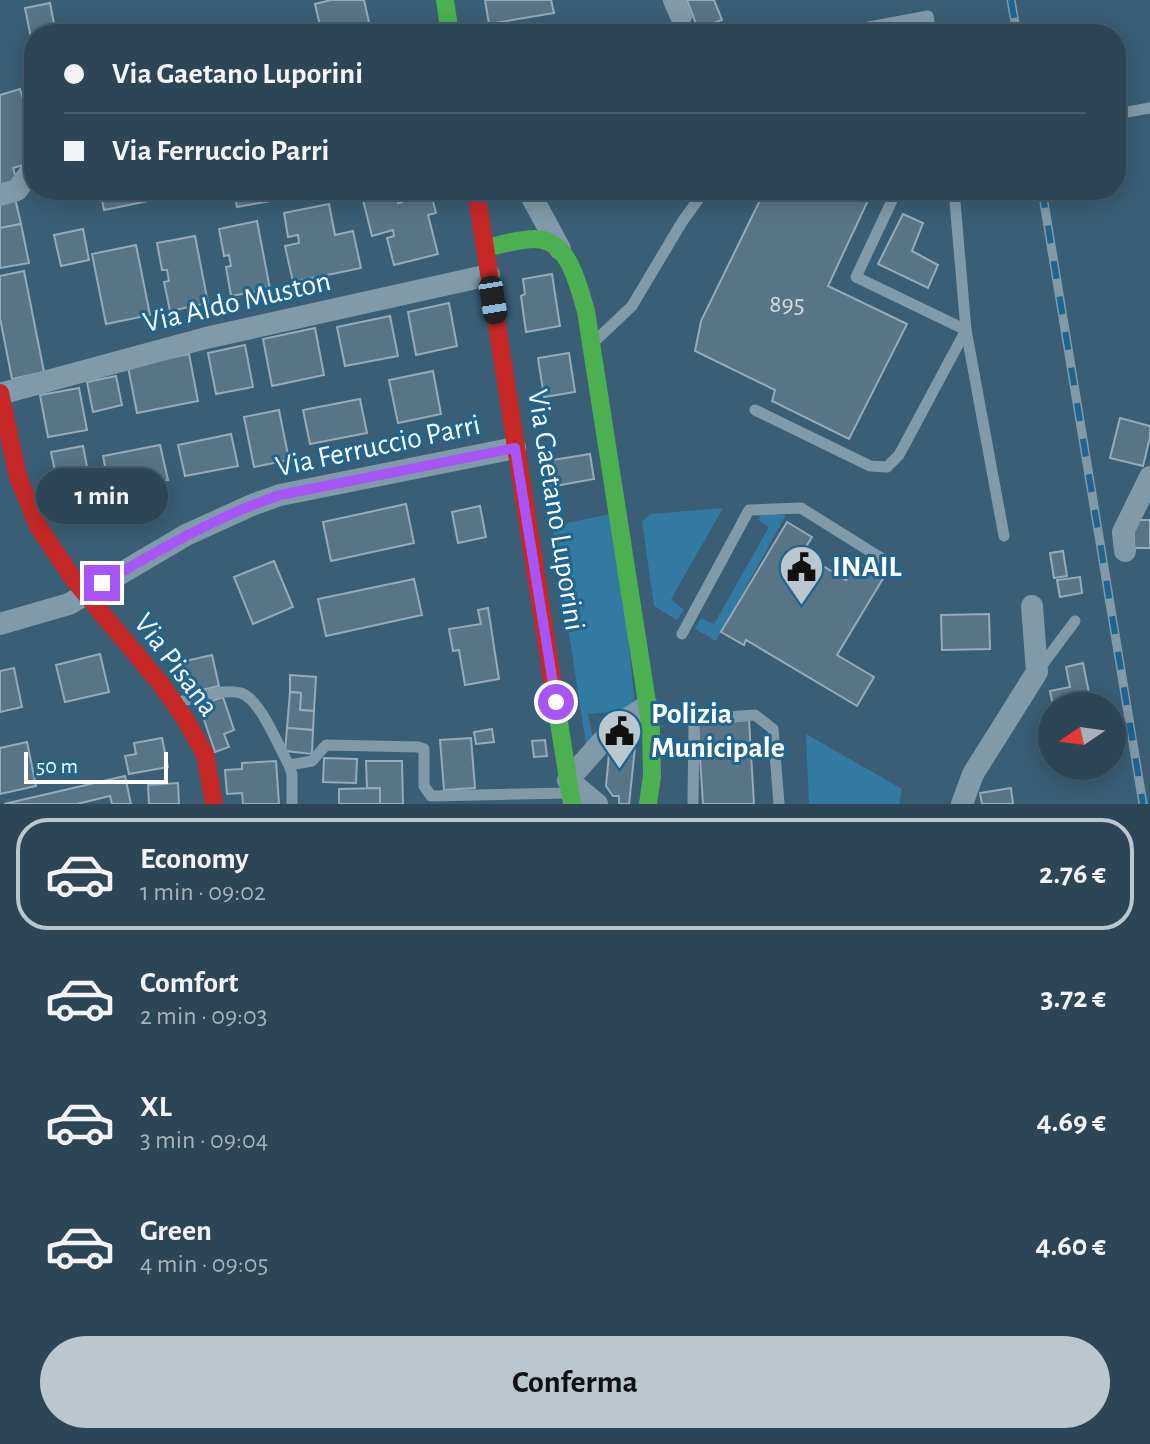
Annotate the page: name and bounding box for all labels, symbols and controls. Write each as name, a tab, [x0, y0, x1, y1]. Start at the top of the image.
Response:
text: Via Gaetano Luporini	[112, 59, 363, 89]
text: Via Ferruccio Parri	[112, 136, 329, 166]
street label: Via Aldo Muston	[140, 266, 334, 338]
car	[477, 274, 509, 326]
house number: 895	[769, 291, 805, 317]
street label: Via Gaetano Luporini	[522, 387, 590, 633]
street label: Via Ferruccio Parri	[273, 410, 483, 482]
callout: 1 min	[36, 467, 168, 523]
text: 1 min	[75, 483, 129, 509]
public building icon: INAIL	[777, 543, 825, 606]
place label: INAIL	[832, 552, 902, 582]
route end	[84, 565, 120, 601]
street label: Via Pisana	[128, 608, 224, 722]
route start	[538, 684, 574, 720]
north arrow	[1038, 692, 1126, 780]
map controls	[1038, 692, 1126, 780]
place label: Polizia Municipale	[651, 699, 785, 763]
public building icon: Polizia Municipale	[596, 707, 644, 770]
scale bar	[24, 748, 168, 784]
text: 50 m	[36, 755, 78, 777]
icon: car	[44, 838, 116, 910]
text: Economy	[140, 844, 249, 874]
text: 2.76 €	[1039, 859, 1106, 889]
text: 1 min · 09:02	[140, 879, 266, 905]
icon: car	[44, 962, 116, 1034]
text: Comfort	[140, 968, 239, 998]
text: 3.72 €	[1041, 983, 1106, 1013]
text: 2 min · 09:03	[140, 1003, 268, 1029]
icon: car	[44, 1086, 116, 1158]
text: XL	[140, 1092, 172, 1122]
text: 4.69 €	[1037, 1107, 1106, 1137]
text: 3 min · 09:04	[140, 1127, 268, 1153]
icon: car	[44, 1210, 116, 1282]
text: Green	[140, 1216, 212, 1246]
text: 4.60 €	[1035, 1231, 1106, 1261]
text: 4 min · 09:05	[140, 1251, 268, 1277]
button: Conferma	[40, 1336, 1110, 1428]

